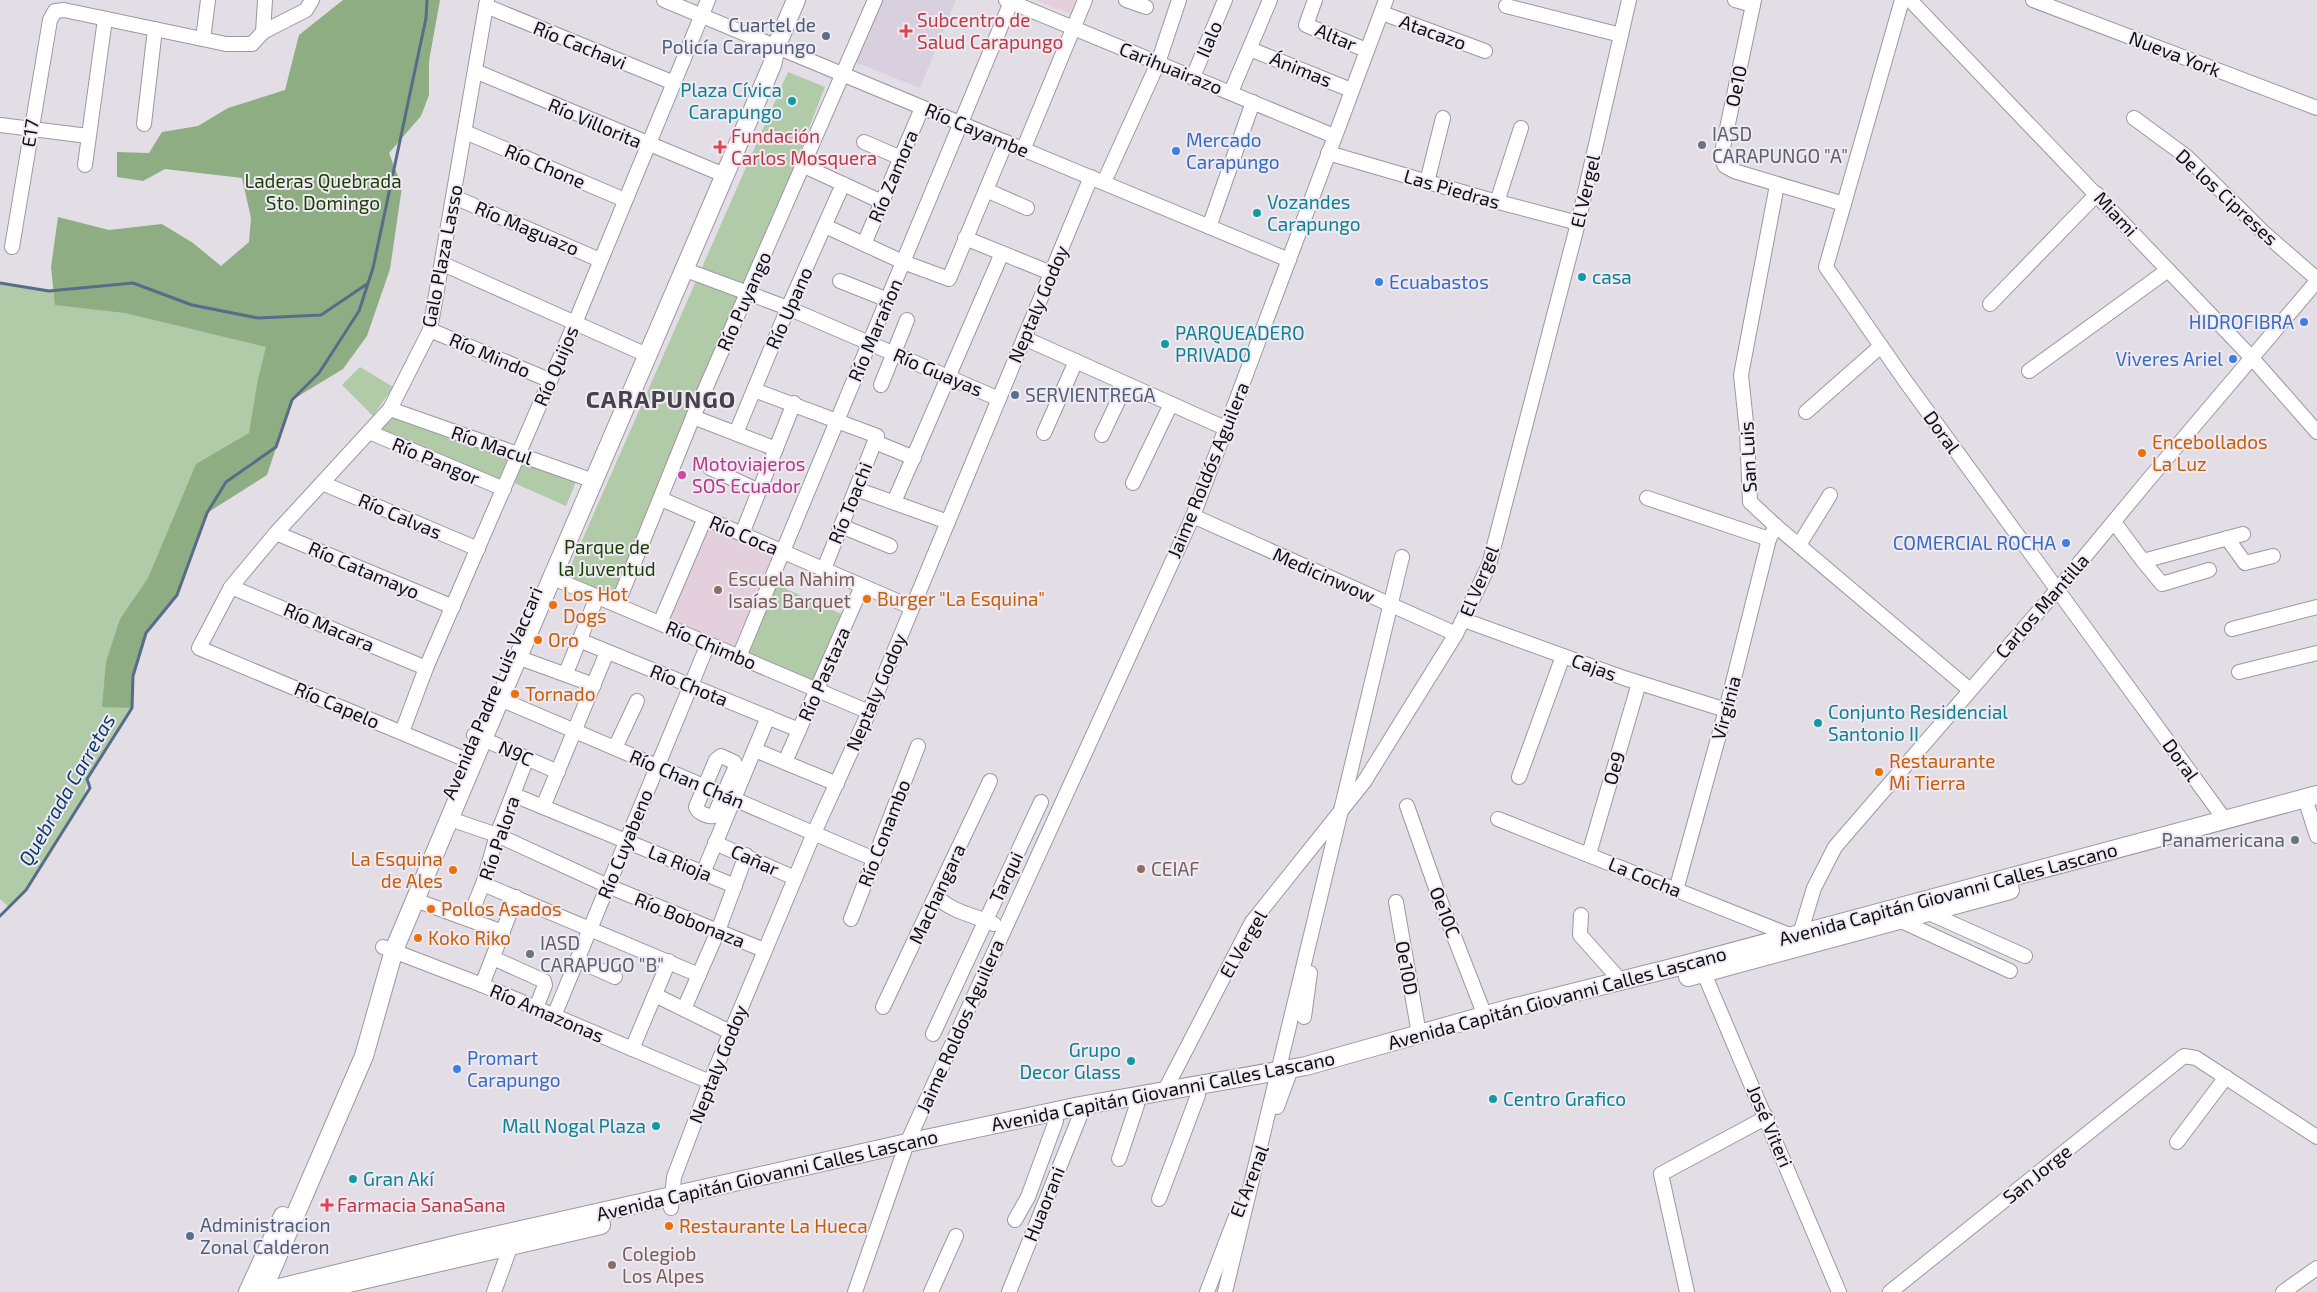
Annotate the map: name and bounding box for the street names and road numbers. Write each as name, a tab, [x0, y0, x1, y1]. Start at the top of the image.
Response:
street label: Atacazo	[1397, 9, 1470, 54]
street label: Río Cachavi	[530, 15, 630, 74]
street label: Ilalo	[1191, 17, 1226, 61]
street label: Altar	[1312, 18, 1361, 56]
street label: Nueva York	[2126, 26, 2224, 82]
street label: Carihuairazo	[1116, 36, 1226, 99]
street label: Ánimas	[1267, 46, 1335, 91]
street label: Oe10	[1720, 63, 1751, 109]
street label: Río Villorita	[545, 93, 645, 153]
street label: Río Cayambe	[922, 97, 1033, 162]
street label: E17	[16, 117, 43, 149]
street label: Río Zamora	[863, 126, 922, 225]
street label: Río Chone	[501, 138, 589, 193]
street label: De los Cipreses	[2172, 144, 2283, 250]
street label: El Vergel	[1565, 152, 1604, 230]
street label: Las Piedras	[1401, 164, 1503, 213]
street label: Galo Plaza Lasso	[416, 183, 467, 329]
street label: Miami	[2090, 186, 2143, 241]
street label: Río Maguazo	[472, 195, 583, 260]
street label: Neptaly Godoy	[1002, 241, 1073, 366]
street label: Río Puyango	[711, 248, 776, 354]
street label: Río Upano	[760, 263, 817, 352]
street label: Río Marañon	[843, 275, 907, 385]
street label: Río Quijos	[528, 322, 583, 409]
street label: Río Mindo	[446, 327, 534, 382]
street label: Río Guayas	[890, 342, 986, 401]
street label: Jaime Roldós Aguilera	[1162, 378, 1253, 561]
street label: Doral	[1919, 406, 1966, 458]
street label: Río Macul	[449, 420, 536, 469]
street label: San Luis	[1734, 421, 1761, 493]
street label: Río Pangor	[389, 432, 484, 489]
street label: Río Toachi	[823, 459, 876, 547]
street label: Río Calvas	[355, 488, 445, 543]
street label: Río Coca	[706, 510, 782, 559]
street label: Río Catamayo	[305, 536, 423, 603]
street label: Medicinwow	[1270, 542, 1379, 607]
street label: El Vergel	[1454, 542, 1503, 620]
street label: Carlos Mantilla	[1990, 549, 2093, 663]
street label: Avenida Padre Luis Vaccari	[436, 583, 547, 803]
street label: Río Macara	[280, 597, 378, 656]
street label: Río Chimbo	[662, 615, 760, 674]
street label: Río Pastaza	[793, 623, 854, 724]
street label: Neptaly Godoy	[840, 629, 911, 754]
street label: Cajas	[1569, 648, 1620, 685]
street label: Río Chota	[647, 659, 731, 711]
street label: Virginia	[1706, 673, 1745, 742]
street label: Río Capelo	[291, 676, 383, 733]
street label: Doral	[2158, 734, 2205, 786]
street label: N9C	[495, 735, 537, 770]
street label: Río Chan Chán	[626, 744, 748, 813]
street label: Oe9	[1598, 748, 1629, 787]
street label: Río Conambo	[853, 776, 914, 890]
street label: Río Cuyabeno	[592, 786, 657, 902]
street label: Río Palora	[473, 793, 524, 883]
street label: Avenida Capitán Giovanni Calles Lascano	[1776, 837, 2120, 950]
street label: La Rioja	[645, 839, 715, 886]
street label: Cañar	[728, 839, 783, 880]
street label: Machangara	[903, 840, 970, 948]
street label: Tarqui	[984, 848, 1027, 906]
street label: La Cocha	[1605, 851, 1685, 902]
street label: Oe10C	[1425, 883, 1466, 941]
street label: Río Bobonaza	[632, 887, 749, 952]
street label: El Vergel	[1214, 905, 1271, 982]
street label: Jaime Roldos Aguilera	[911, 935, 1008, 1116]
street label: Oe10D	[1391, 939, 1424, 997]
street label: Avenida Capitán Giovanni Calles Lascano	[1385, 941, 1729, 1054]
street label: Río Amazonas	[487, 978, 608, 1047]
street label: Neptaly Godoy	[683, 1001, 752, 1126]
street label: Avenida Capitán Giovanni Calles Lascano	[989, 1046, 1337, 1135]
street label: José Viteri	[1743, 1081, 1798, 1170]
street label: Avenida Capitán Giovanni Calles Lascano	[594, 1124, 940, 1225]
street label: San Jorge	[1998, 1139, 2076, 1208]
street label: El Arenal	[1224, 1141, 1273, 1220]
street label: Huaorani	[1018, 1163, 1069, 1245]

